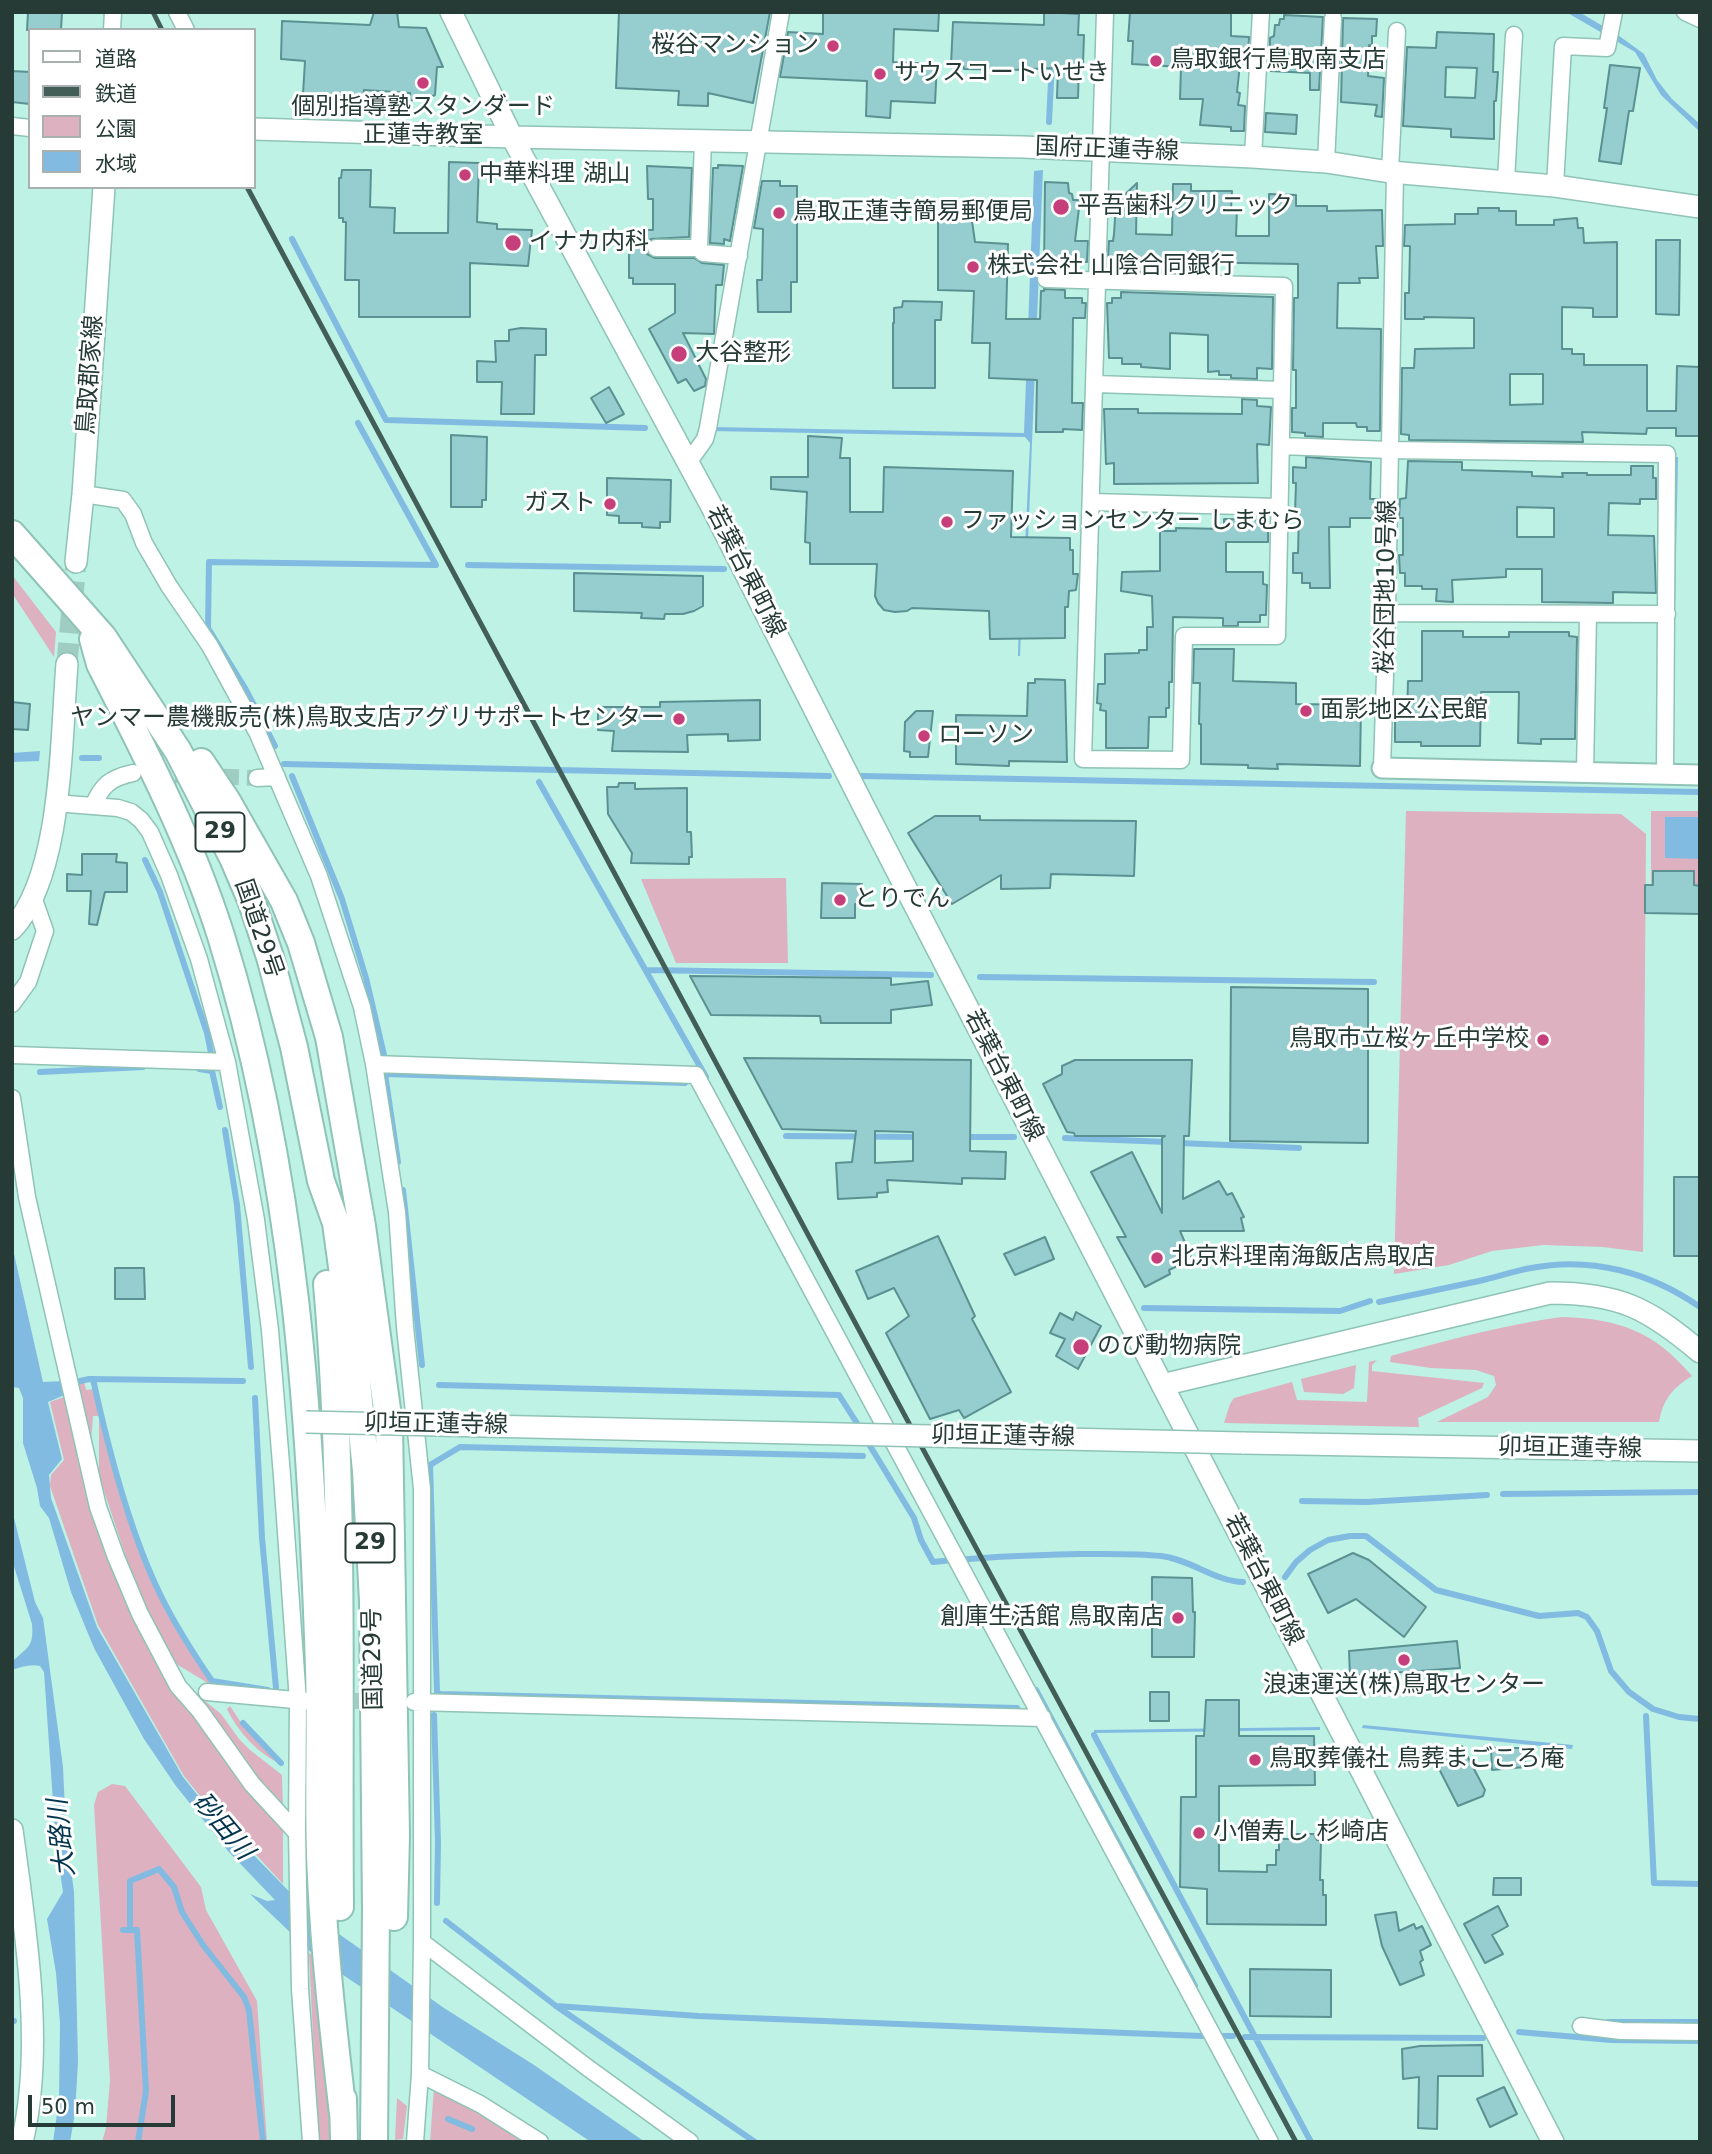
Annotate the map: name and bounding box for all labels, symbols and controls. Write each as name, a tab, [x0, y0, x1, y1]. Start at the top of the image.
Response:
legend	[28, 28, 256, 189]
place label: 桜谷マンション	[651, 32, 819, 60]
marker: 桜谷マンション	[825, 38, 841, 54]
text: 道路	[95, 47, 137, 71]
place label: 鳥取銀行鳥取南支店	[1170, 47, 1386, 75]
marker: 鳥取銀行鳥取南支店	[1148, 53, 1164, 69]
place label: サウスコートいせき	[894, 60, 1110, 88]
marker: サウスコートいせき	[872, 66, 888, 82]
marker: 個別指導塾スタンダード 正蓮寺教室	[415, 75, 431, 91]
text: 鉄道	[95, 82, 137, 106]
place label: 個別指導塾スタンダード 正蓮寺教室	[291, 94, 555, 150]
text: 公園	[95, 117, 137, 141]
street label: 国府正蓮寺線	[1035, 133, 1179, 167]
text: 水域	[95, 152, 137, 176]
place label: 中華料理 湖山	[479, 161, 631, 189]
marker: 中華料理 湖山	[457, 167, 473, 183]
place label: 平吾歯科クリニック	[1077, 193, 1293, 221]
marker: 平吾歯科クリニック	[1051, 197, 1071, 217]
place label: 鳥取正蓮寺簡易郵便局	[793, 199, 1033, 227]
marker: 鳥取正蓮寺簡易郵便局	[771, 205, 787, 221]
place label: イナカ内科	[529, 229, 649, 257]
marker: イナカ内科	[503, 233, 523, 253]
place label: 株式会社 山陰合同銀行	[987, 253, 1235, 281]
marker: 株式会社 山陰合同銀行	[965, 259, 981, 275]
street label: 鳥取郡家線	[72, 314, 110, 436]
place label: 大谷整形	[695, 340, 791, 368]
marker: 大谷整形	[669, 344, 689, 364]
place label: ガスト	[524, 490, 596, 518]
marker: ガスト	[602, 496, 618, 512]
street label: 桜谷団地10号線	[1371, 499, 1403, 675]
street label: 若葉台東町線	[699, 501, 791, 643]
place label: ファッションセンター しまむら	[961, 508, 1305, 536]
marker: ファッションセンター しまむら	[939, 514, 955, 530]
place label: 面影地区公民館	[1320, 697, 1488, 725]
marker: 面影地区公民館	[1298, 703, 1314, 719]
place label: ヤンマー農機販売(株)鳥取支店アグリサポートセンター	[70, 705, 665, 733]
marker: ヤンマー農機販売(株)鳥取支店アグリサポートセンター	[671, 711, 687, 727]
place label: ローソン	[938, 722, 1034, 750]
marker: ローソン	[916, 728, 932, 744]
road number: 29	[196, 812, 244, 852]
street label: 国道29号	[228, 876, 288, 982]
place label: とりでん	[854, 886, 950, 914]
marker: とりでん	[832, 892, 848, 908]
street label: 若葉台東町線	[957, 1005, 1049, 1147]
place label: 鳥取市立桜ヶ丘中学校	[1289, 1026, 1529, 1054]
marker: 鳥取市立桜ヶ丘中学校	[1535, 1032, 1551, 1048]
place label: 北京料理南海飯店鳥取店	[1171, 1244, 1435, 1272]
marker: 北京料理南海飯店鳥取店	[1149, 1250, 1165, 1266]
place label: のび動物病院	[1097, 1333, 1241, 1361]
marker: のび動物病院	[1071, 1337, 1091, 1357]
street label: 卯垣正蓮寺線	[364, 1409, 508, 1441]
street label: 卯垣正蓮寺線	[931, 1421, 1075, 1453]
street label: 卯垣正蓮寺線	[1498, 1433, 1642, 1465]
street label: 若葉台東町線	[1217, 1509, 1309, 1651]
road number: 29	[346, 1524, 394, 1562]
place label: 創庫生活館 鳥取南店	[940, 1604, 1164, 1632]
street label: 国道29号	[359, 1607, 389, 1711]
marker: 創庫生活館 鳥取南店	[1170, 1610, 1186, 1626]
marker: 浪速運送(株)鳥取センター	[1396, 1652, 1412, 1668]
place label: 浪速運送(株)鳥取センター	[1263, 1672, 1545, 1700]
place label: 鳥取葬儀社 鳥葬まごころ庵	[1269, 1746, 1565, 1774]
marker: 鳥取葬儀社 鳥葬まごころ庵	[1247, 1752, 1263, 1768]
water label: 砂田川	[185, 1787, 259, 1867]
water label: 大路川	[43, 1798, 83, 1878]
place label: 小僧寿し 杉崎店	[1213, 1819, 1389, 1847]
marker: 小僧寿し 杉崎店	[1191, 1825, 1207, 1841]
scale bar	[32, 2080, 178, 2124]
text: 50 m	[41, 2095, 95, 2119]

